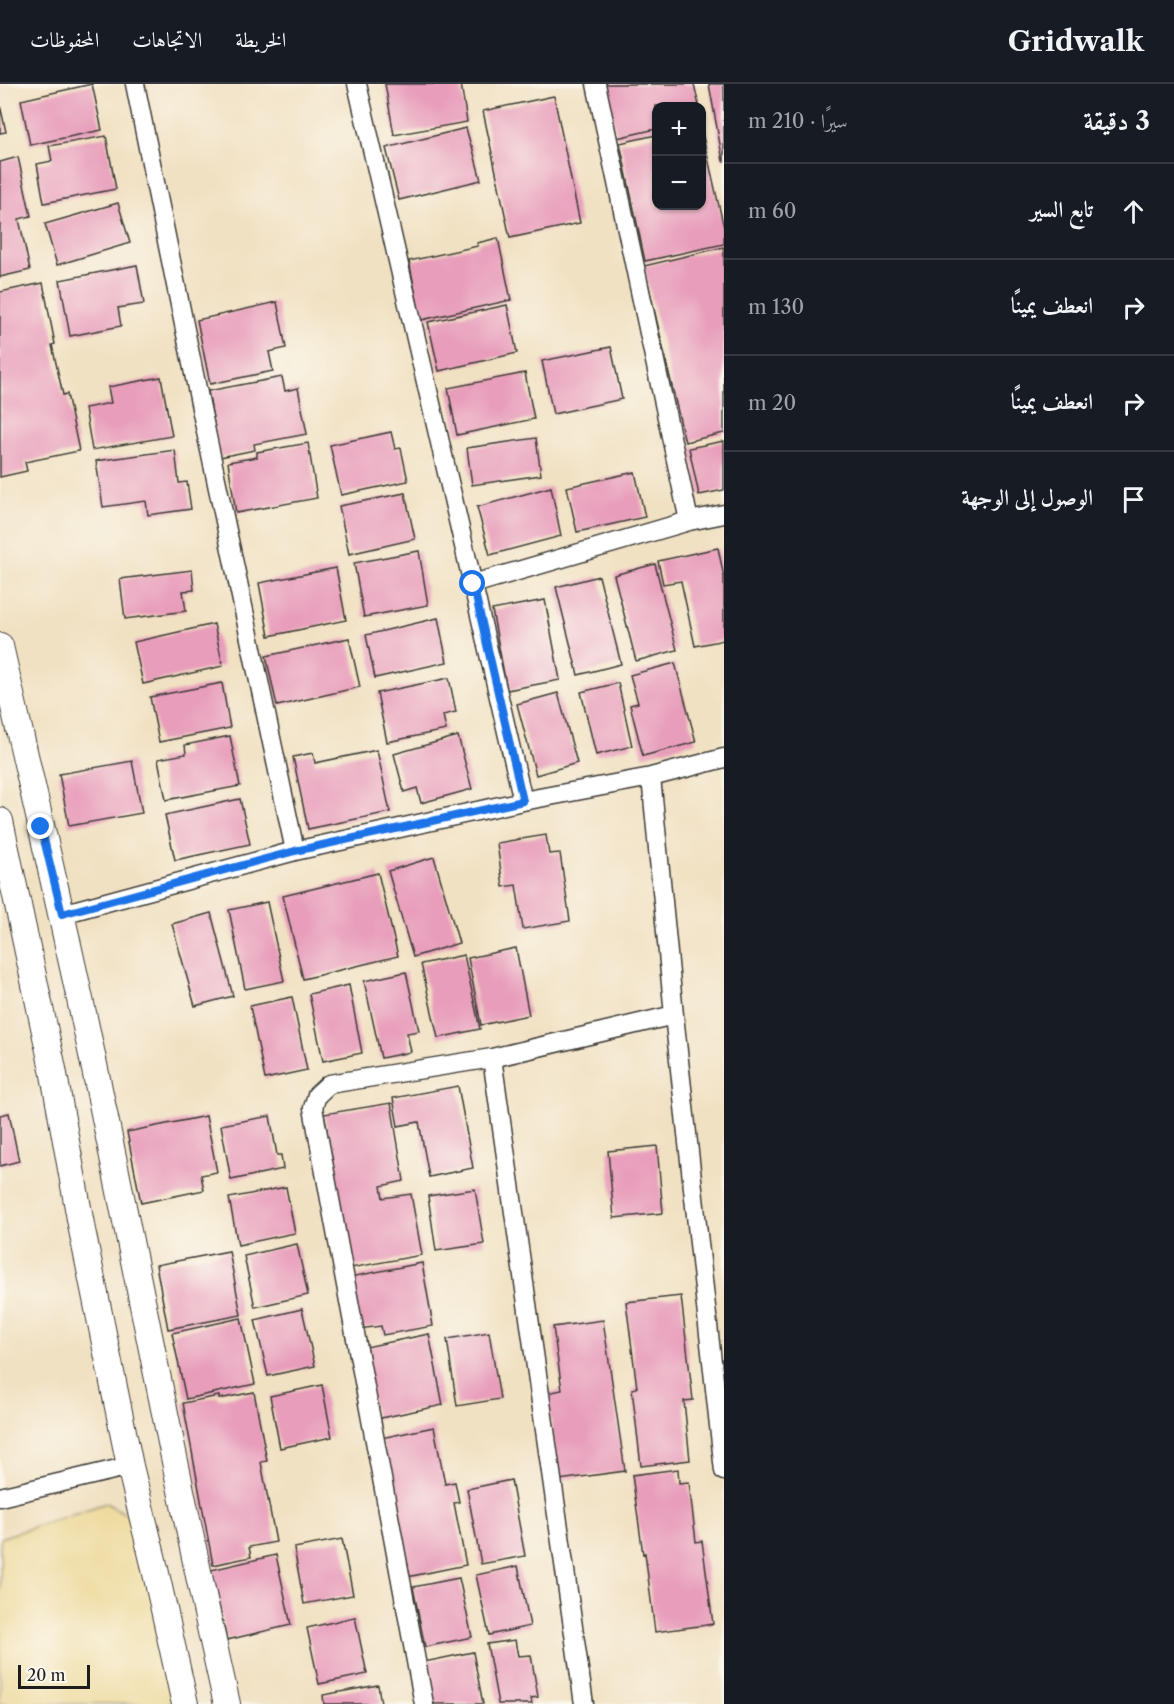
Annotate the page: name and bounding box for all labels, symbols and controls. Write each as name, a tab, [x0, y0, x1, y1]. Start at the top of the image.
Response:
text: Gridwalk	[1008, 24, 1144, 58]
text: المحفوظات	[30, 27, 99, 52]
text: الاتجاهات	[132, 27, 202, 52]
text: الخريطة	[235, 27, 286, 52]
map controls	[652, 102, 706, 210]
button: +	[652, 102, 706, 156]
text: 3 دقيقة	[1083, 105, 1150, 137]
text: سيرًا · 210 m	[748, 109, 848, 133]
button: −	[652, 156, 706, 210]
icon: ahead	[1117, 195, 1150, 228]
text: تابع السير	[1030, 196, 1093, 223]
text: 60 m	[748, 199, 796, 223]
icon: right	[1117, 291, 1150, 324]
text: انعطف يمينًا	[1011, 292, 1093, 319]
text: 130 m	[748, 295, 804, 319]
icon: right	[1117, 387, 1150, 420]
text: انعطف يمينًا	[1011, 388, 1093, 415]
text: 20 m	[748, 391, 796, 415]
icon: arrive	[1117, 483, 1150, 516]
text: الوصول إلى الوجهة	[961, 484, 1093, 511]
route start	[459, 570, 485, 596]
route end	[27, 813, 53, 839]
scale bar	[18, 1662, 90, 1690]
text: 20 m	[27, 1665, 66, 1685]

